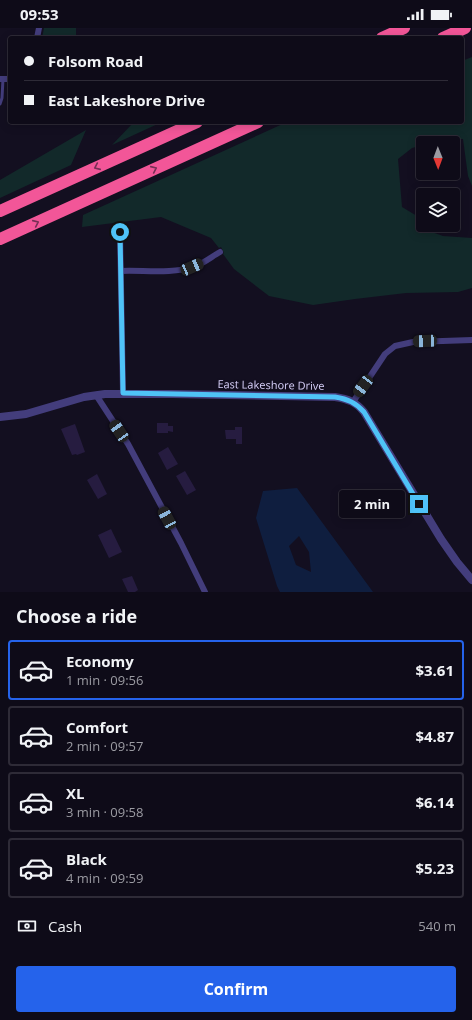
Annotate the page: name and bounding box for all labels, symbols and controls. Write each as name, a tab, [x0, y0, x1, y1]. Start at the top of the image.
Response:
text: 09:53	[20, 4, 59, 24]
text: Folsom Road	[48, 51, 143, 71]
text: East Lakeshore Drive	[48, 90, 205, 110]
north arrow	[416, 136, 460, 180]
map controls	[416, 136, 460, 232]
one-way arrow	[94, 162, 102, 170]
one-way arrow	[150, 166, 157, 174]
button: layers	[416, 188, 460, 232]
one-way arrow	[31, 220, 39, 228]
route start	[111, 223, 129, 241]
car	[179, 257, 205, 277]
car	[413, 335, 437, 347]
car	[351, 373, 375, 399]
street label: East Lakeshore Drive	[217, 376, 325, 393]
car	[107, 418, 131, 444]
callout: 2 min	[339, 490, 405, 518]
text: 2 min	[354, 495, 390, 513]
route end	[410, 495, 428, 513]
car	[156, 505, 178, 531]
text: Choose a ride	[16, 604, 137, 628]
text: Economy	[66, 651, 134, 671]
icon: car	[18, 652, 54, 688]
text: $3.61	[415, 660, 454, 680]
text: 1 min · 09:56	[66, 671, 143, 689]
text: Comfort	[66, 717, 128, 737]
icon: car	[18, 718, 54, 754]
text: $4.87	[415, 726, 454, 746]
text: 2 min · 09:57	[66, 737, 143, 755]
text: XL	[66, 783, 84, 803]
icon: car	[18, 784, 54, 820]
text: $6.14	[415, 792, 454, 812]
text: 3 min · 09:58	[66, 803, 143, 821]
text: Black	[66, 849, 107, 869]
icon: car	[18, 850, 54, 886]
text: $5.23	[415, 858, 454, 878]
text: 4 min · 09:59	[66, 869, 143, 887]
icon: cash	[16, 915, 38, 937]
text: Cash	[48, 916, 82, 936]
text: 540 m	[418, 917, 456, 935]
button: Confirm	[16, 966, 456, 1012]

